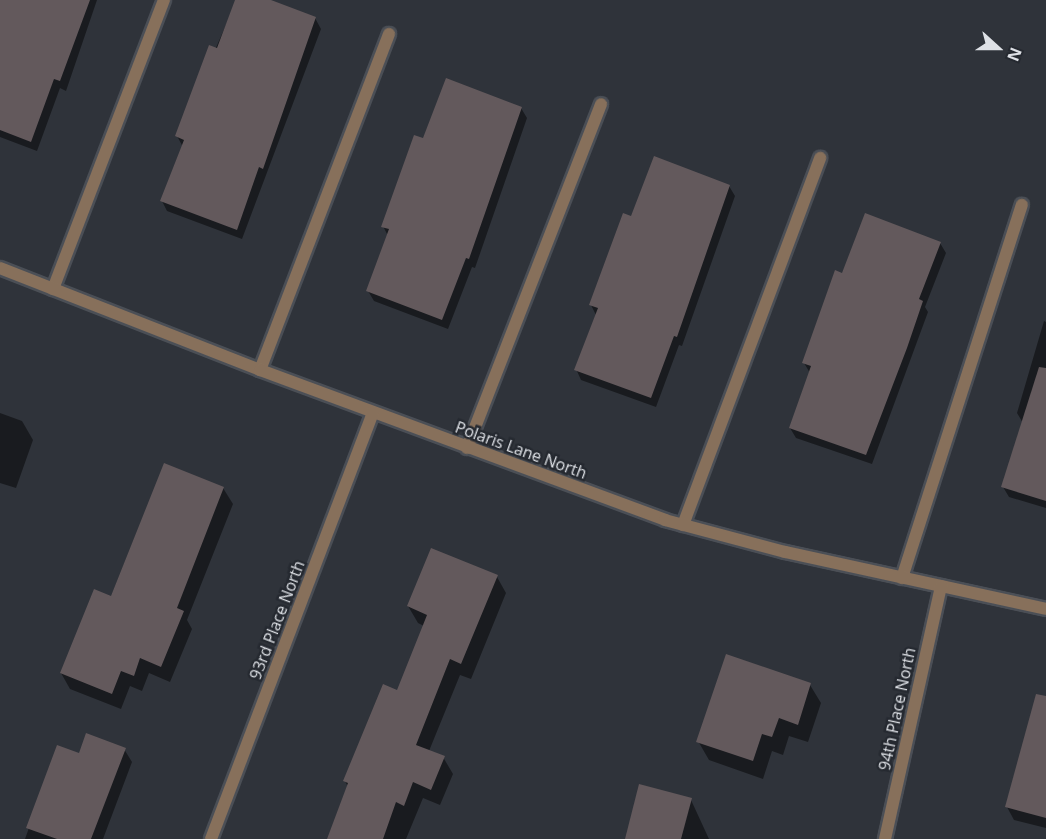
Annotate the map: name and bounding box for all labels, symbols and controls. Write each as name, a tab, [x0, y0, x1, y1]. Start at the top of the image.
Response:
north arrow	[968, 18, 1028, 78]
text: N	[1002, 44, 1027, 64]
street label: Polaris Lane North	[453, 417, 589, 483]
street label: 93rd Place North	[245, 558, 309, 682]
street label: 94th Place North	[875, 646, 919, 772]

